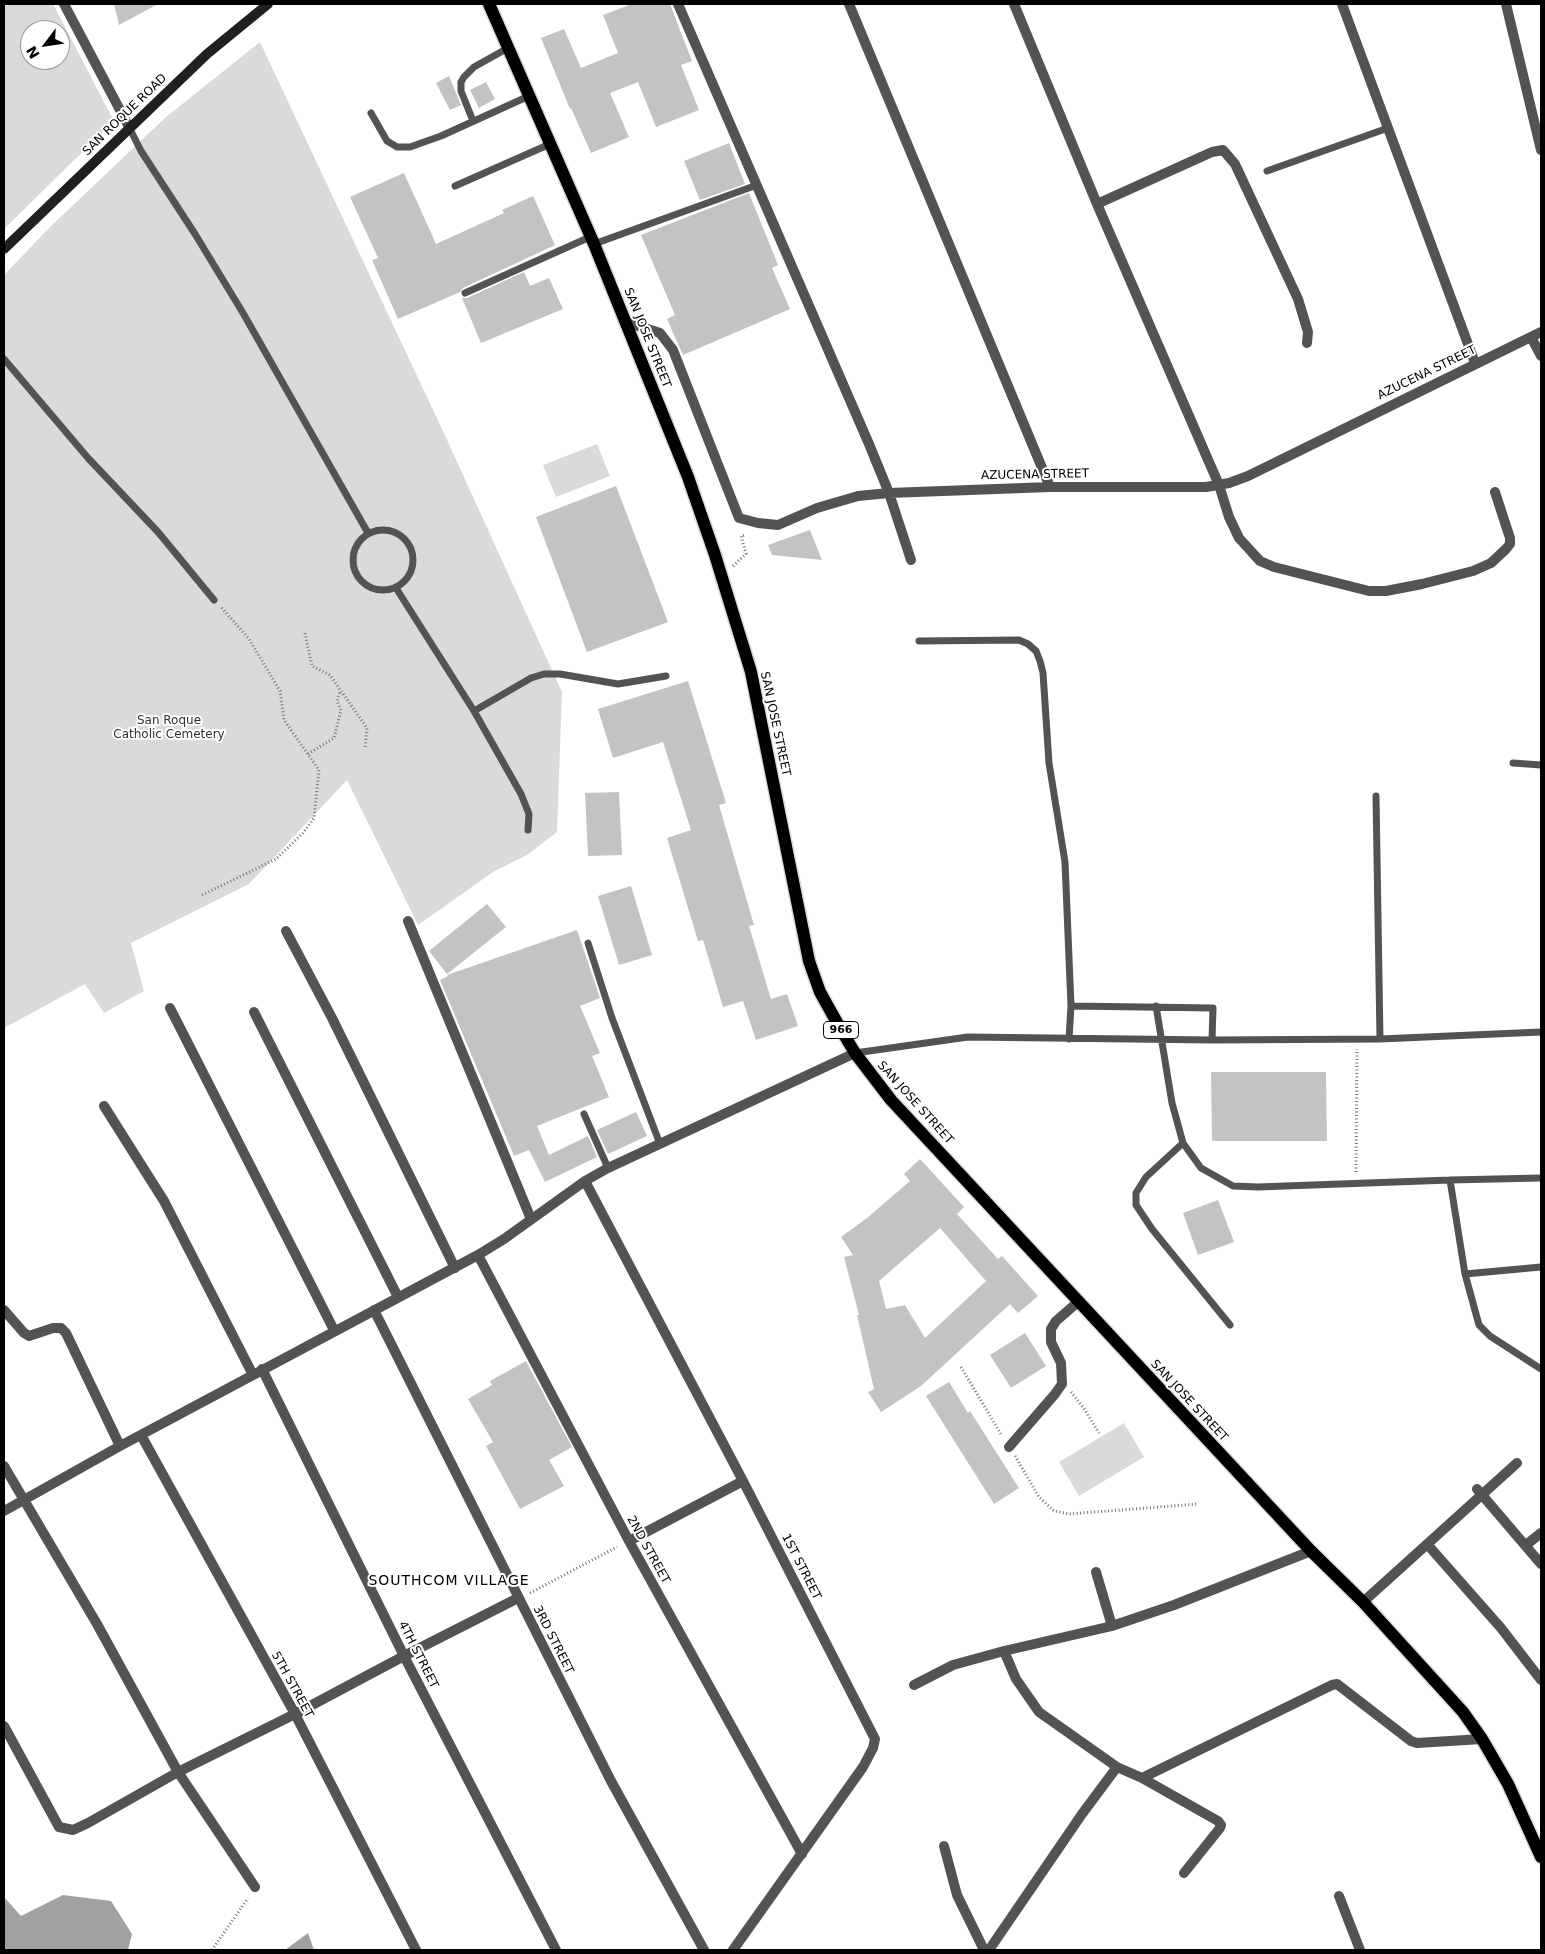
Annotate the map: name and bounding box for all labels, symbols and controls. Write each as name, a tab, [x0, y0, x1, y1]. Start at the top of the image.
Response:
north arrow	[20, 20, 70, 70]
text: N	[23, 43, 43, 61]
street label: SAN ROQUE ROAD	[80, 71, 170, 159]
street label: SAN JOSE STREET	[620, 286, 674, 390]
street label: AZUCENA STREET	[1375, 343, 1479, 403]
street label: AZUCENA STREET	[981, 467, 1089, 483]
street label: SAN JOSE STREET	[757, 670, 793, 778]
park label: San Roque Catholic Cemetery	[113, 714, 225, 742]
road number: 966	[824, 1022, 858, 1038]
street label: SAN JOSE STREET	[874, 1059, 956, 1147]
street label: SAN JOSE STREET	[1147, 1357, 1231, 1445]
street label: 2ND STREET	[623, 1514, 673, 1586]
street label: 1ST STREET	[778, 1532, 824, 1602]
district label: SOUTHCOM VILLAGE	[366, 1573, 532, 1589]
street label: 3RD STREET	[530, 1603, 576, 1677]
street label: 4TH STREET	[395, 1619, 441, 1691]
street label: 5TH STREET	[268, 1649, 316, 1721]

